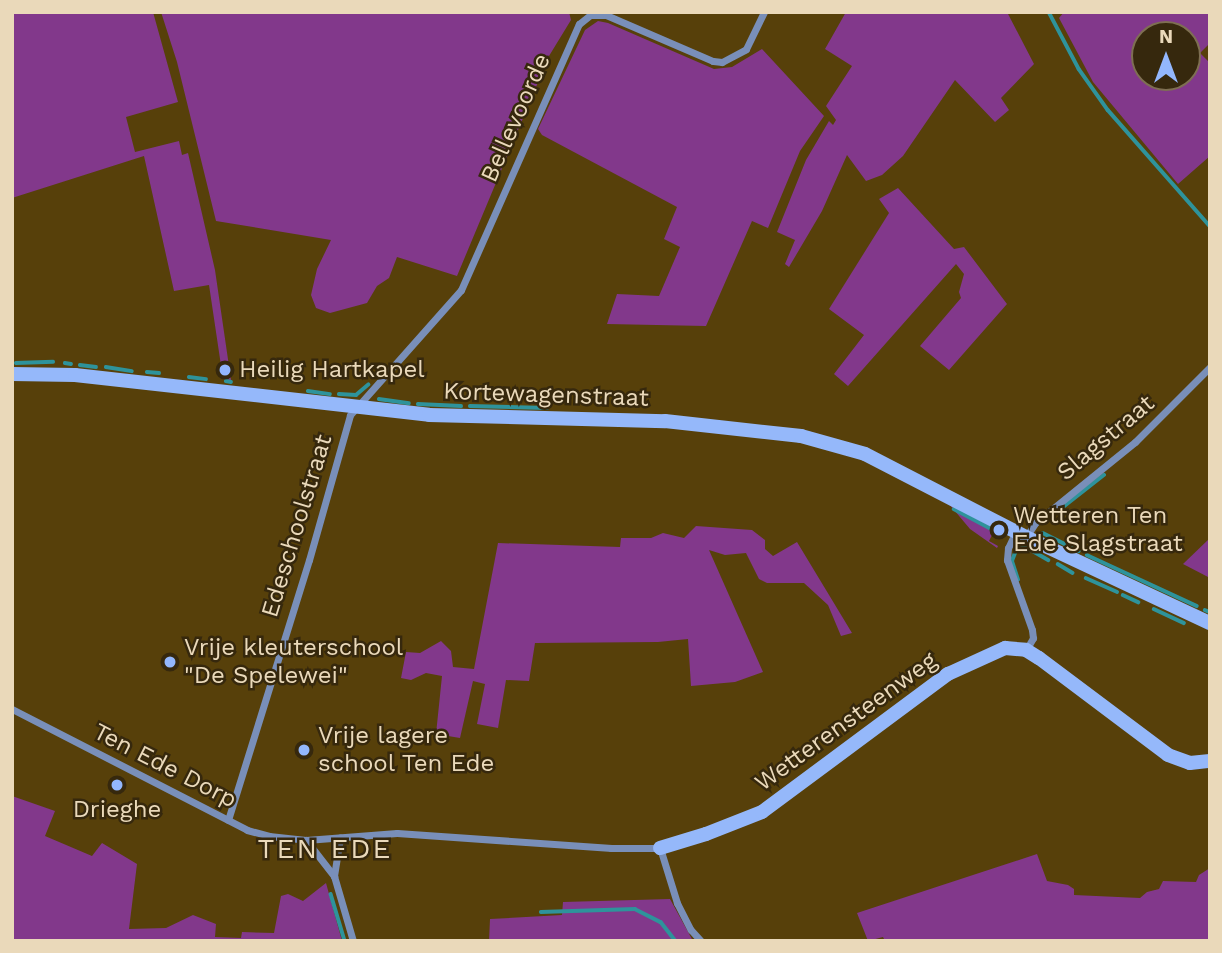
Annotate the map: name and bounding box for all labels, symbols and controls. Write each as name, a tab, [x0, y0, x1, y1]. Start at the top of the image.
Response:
north arrow	[1131, 21, 1201, 91]
text: N	[1159, 25, 1173, 48]
street label: Bellevoorde	[475, 49, 557, 187]
place label: Heilig Hartkapel	[239, 356, 425, 384]
marker: Heilig Hartkapel	[217, 362, 233, 378]
street label: Kortewagenstraat	[443, 377, 649, 413]
street label: Slagstraat	[1052, 389, 1160, 487]
street label: Edeschoolstraat	[255, 431, 339, 621]
place label: Wetteren Ten Ede Slagstraat	[1013, 502, 1183, 558]
marker: Wetteren Ten Ede Slagstraat	[991, 522, 1007, 538]
place label: Vrije kleuterschool "De Spelewei"	[184, 634, 403, 690]
street label: Wetterensteenweg	[750, 646, 942, 798]
marker: Vrije kleuterschool "De Spelewei"	[162, 654, 178, 670]
street label: Ten Ede Dorp	[88, 717, 242, 815]
place label: Vrije lagere school Ten Ede	[318, 722, 496, 778]
marker: Vrije lagere school Ten Ede	[296, 742, 312, 758]
marker: Drieghe	[109, 777, 125, 793]
place label: Drieghe	[73, 796, 161, 824]
district label: TEN EDE	[258, 832, 392, 866]

